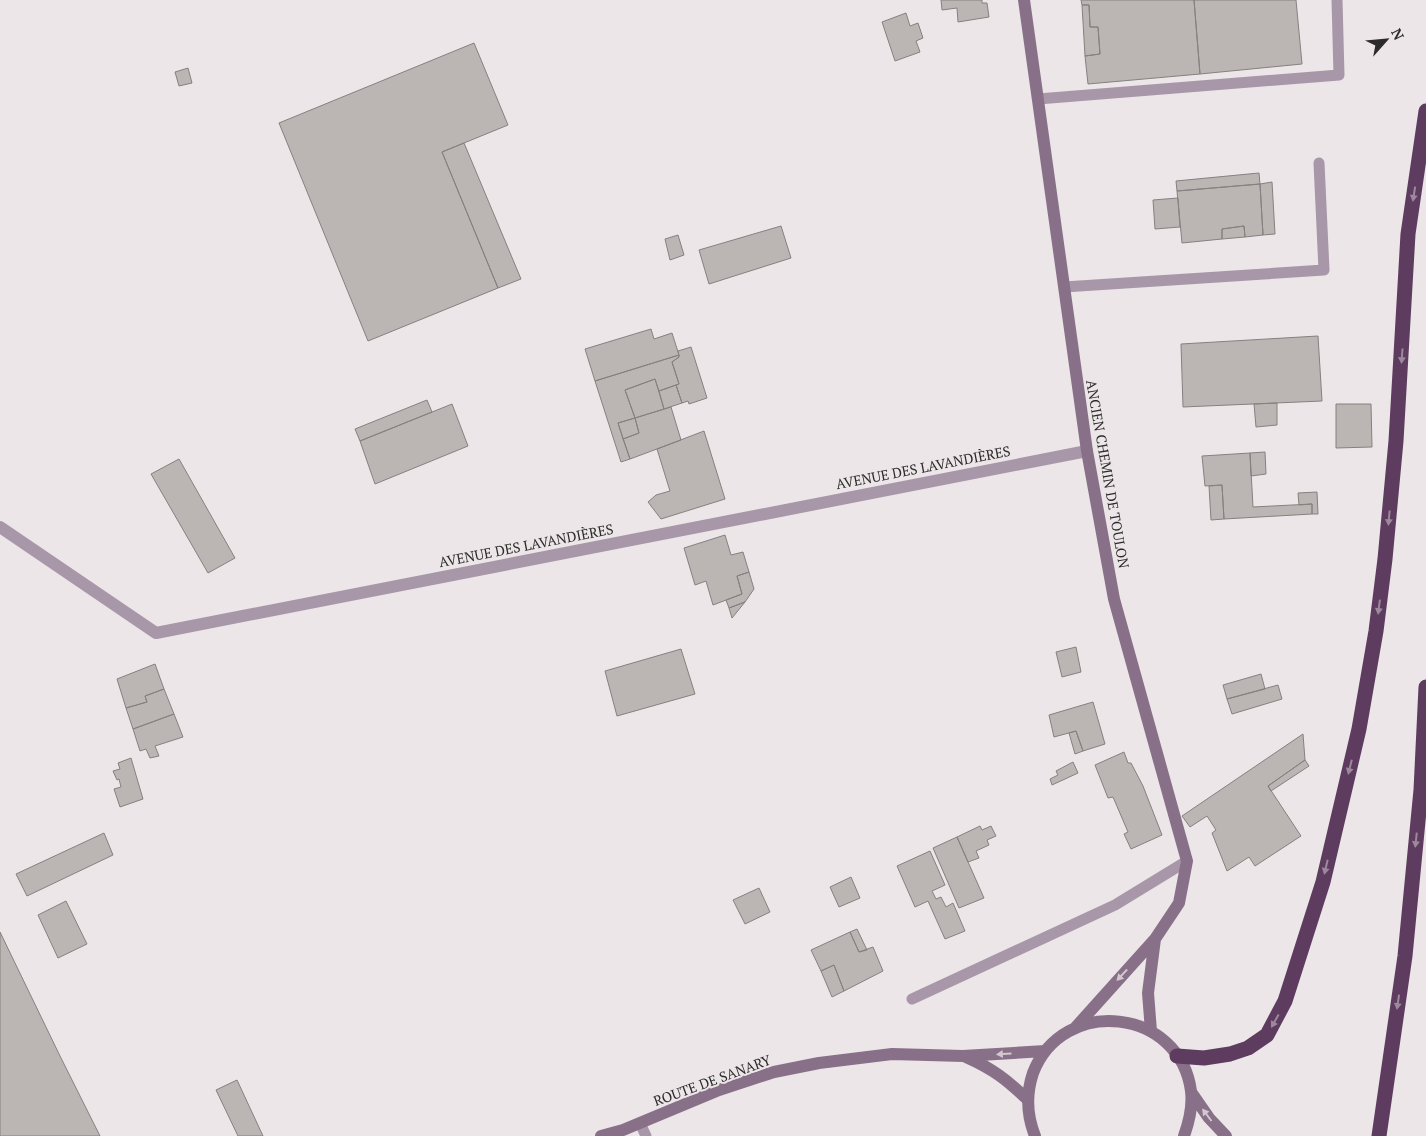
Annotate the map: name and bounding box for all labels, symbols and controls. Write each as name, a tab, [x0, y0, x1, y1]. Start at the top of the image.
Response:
north arrow	[1361, 15, 1411, 65]
text: N	[1387, 25, 1409, 43]
one-way arrow	[1409, 187, 1417, 203]
one-way arrow	[1397, 348, 1405, 364]
street label: ANCIEN CHEMIN DE TOULON	[1082, 378, 1134, 570]
street label: AVENUE DES LAVANDIÈRES	[834, 441, 1012, 493]
one-way arrow	[1385, 510, 1393, 526]
street label: AVENUE DES LAVANDIÈRES	[437, 519, 615, 571]
one-way arrow	[1375, 599, 1383, 615]
one-way arrow	[1346, 759, 1354, 774]
one-way arrow	[1412, 833, 1420, 849]
one-way arrow	[1322, 859, 1330, 875]
one-way arrow	[1116, 968, 1128, 980]
one-way arrow	[1394, 994, 1402, 1010]
one-way arrow	[1271, 1014, 1280, 1028]
street label: ROUTE DE SANARY	[651, 1050, 774, 1110]
one-way arrow	[996, 1050, 1012, 1058]
one-way arrow	[1202, 1109, 1213, 1122]

